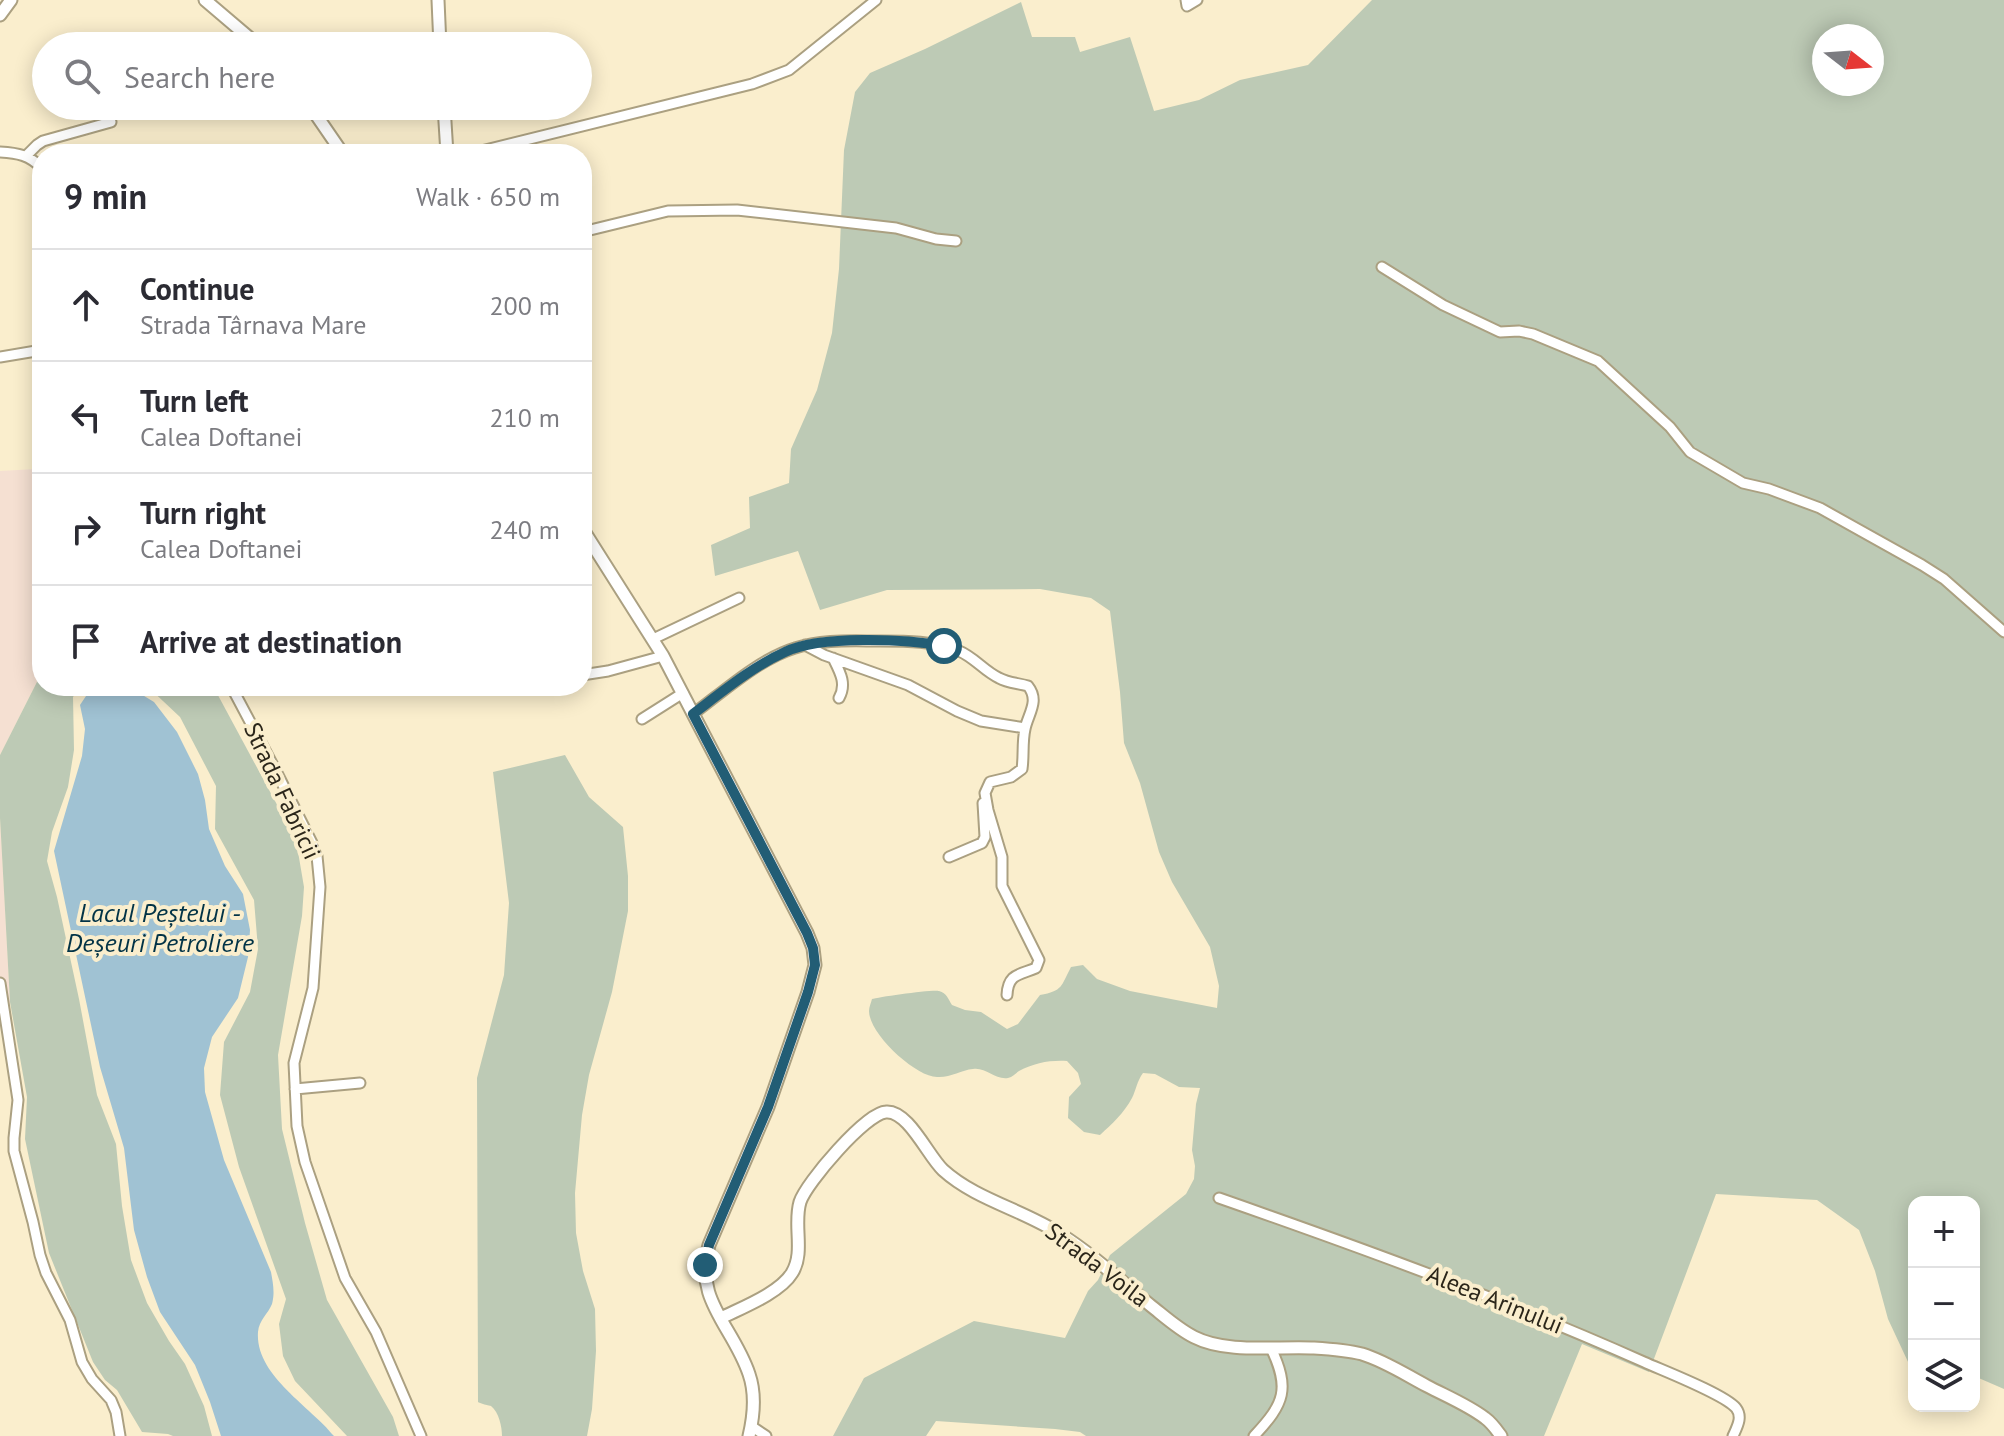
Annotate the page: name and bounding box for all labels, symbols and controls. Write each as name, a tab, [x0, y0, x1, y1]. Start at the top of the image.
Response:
north arrow	[1812, 24, 1884, 96]
search box	[32, 32, 592, 120]
icon: search	[60, 54, 104, 98]
text: Search here	[124, 57, 275, 96]
text: 9 min	[64, 174, 147, 218]
text: Walk · 650 m	[416, 180, 560, 213]
text: Continue	[140, 269, 254, 308]
icon: ahead	[64, 283, 108, 327]
text: 200 m	[489, 289, 560, 322]
text: Strada Târnava Mare	[140, 308, 367, 341]
text: Turn left	[140, 381, 248, 420]
icon: left	[64, 395, 108, 439]
text: 210 m	[489, 401, 560, 434]
text: Calea Doftanei	[140, 420, 303, 453]
text: Turn right	[140, 493, 266, 532]
icon: right	[64, 507, 108, 551]
text: 240 m	[489, 513, 560, 546]
text: Calea Doftanei	[140, 532, 303, 565]
icon: arrive	[64, 619, 108, 663]
text: Arrive at destination	[140, 622, 402, 661]
route start	[926, 628, 962, 664]
street label: Strada Fabricii	[237, 717, 328, 864]
water label: Lacul Peștelui - Deșeuri Petroliere	[66, 896, 254, 959]
map controls	[1908, 1196, 1980, 1412]
button: +	[1908, 1196, 1980, 1268]
street label: Strada Voila	[1039, 1216, 1155, 1314]
route end	[687, 1247, 723, 1283]
street label: Aleea Arinului	[1423, 1258, 1568, 1341]
button: −	[1908, 1268, 1980, 1340]
button: layers	[1908, 1340, 1980, 1412]

